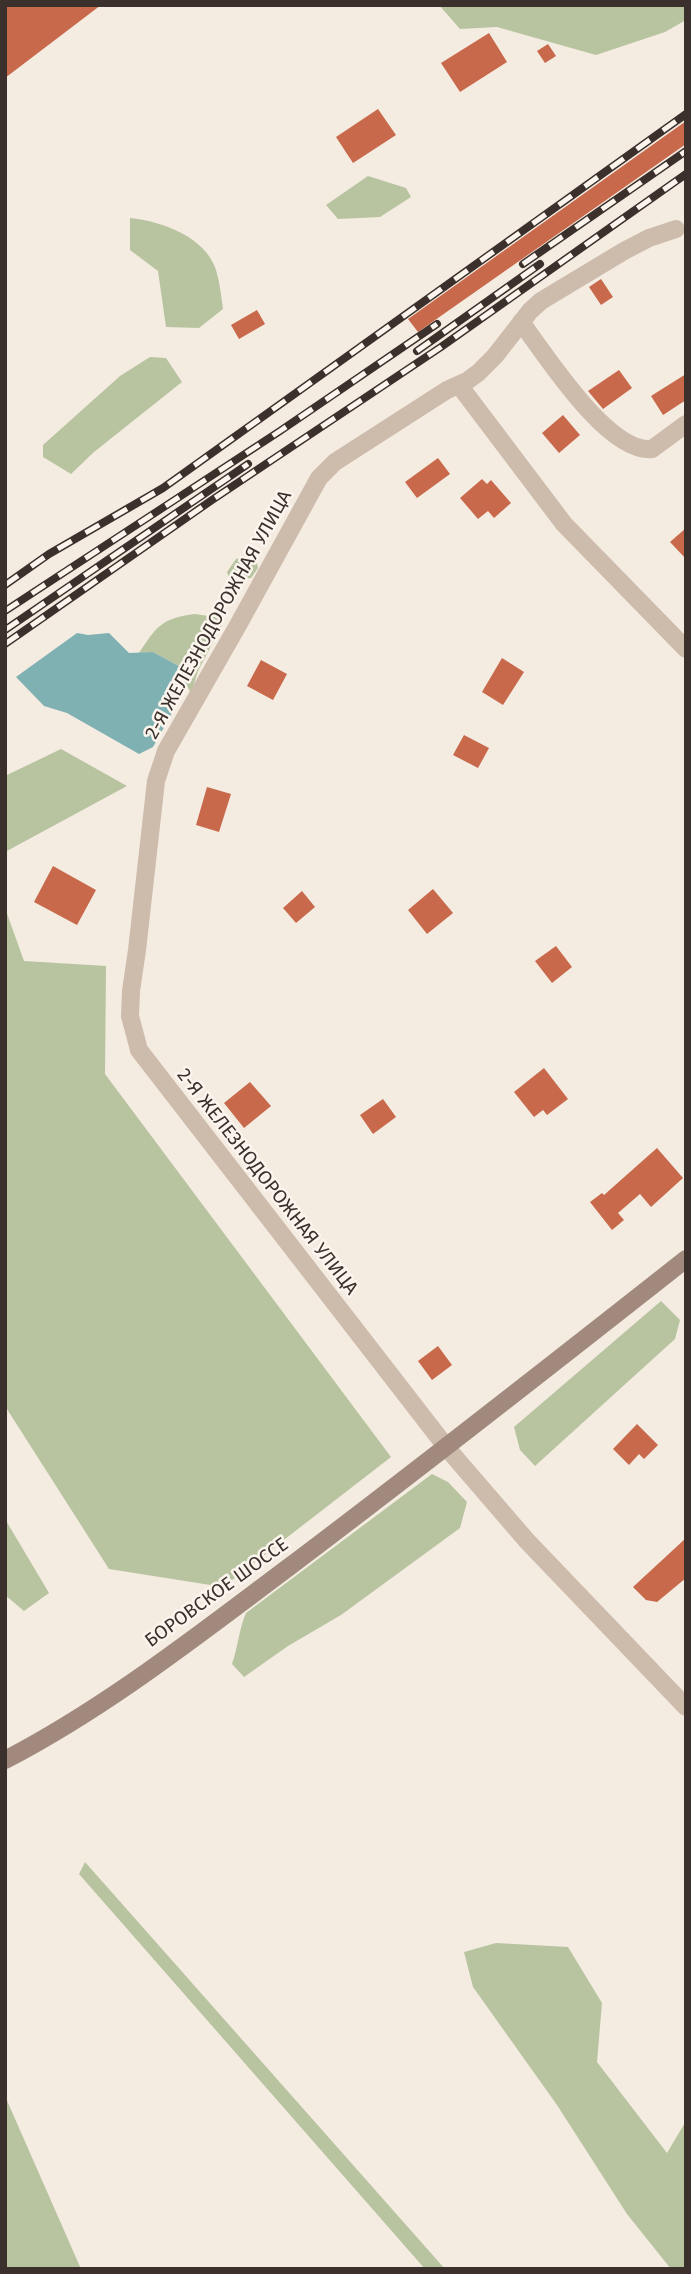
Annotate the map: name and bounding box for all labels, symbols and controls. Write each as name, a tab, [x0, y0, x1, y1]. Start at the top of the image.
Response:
street label: 2-Я ЖЕЛЕЗНОДОРОЖНАЯ УЛИЦА	[141, 487, 297, 743]
street label: 2-Я ЖЕЛЕЗНОДОРОЖНАЯ УЛИЦА	[172, 1064, 362, 1300]
street label: БОРОВСКОЕ ШОССЕ	[141, 1533, 293, 1653]

